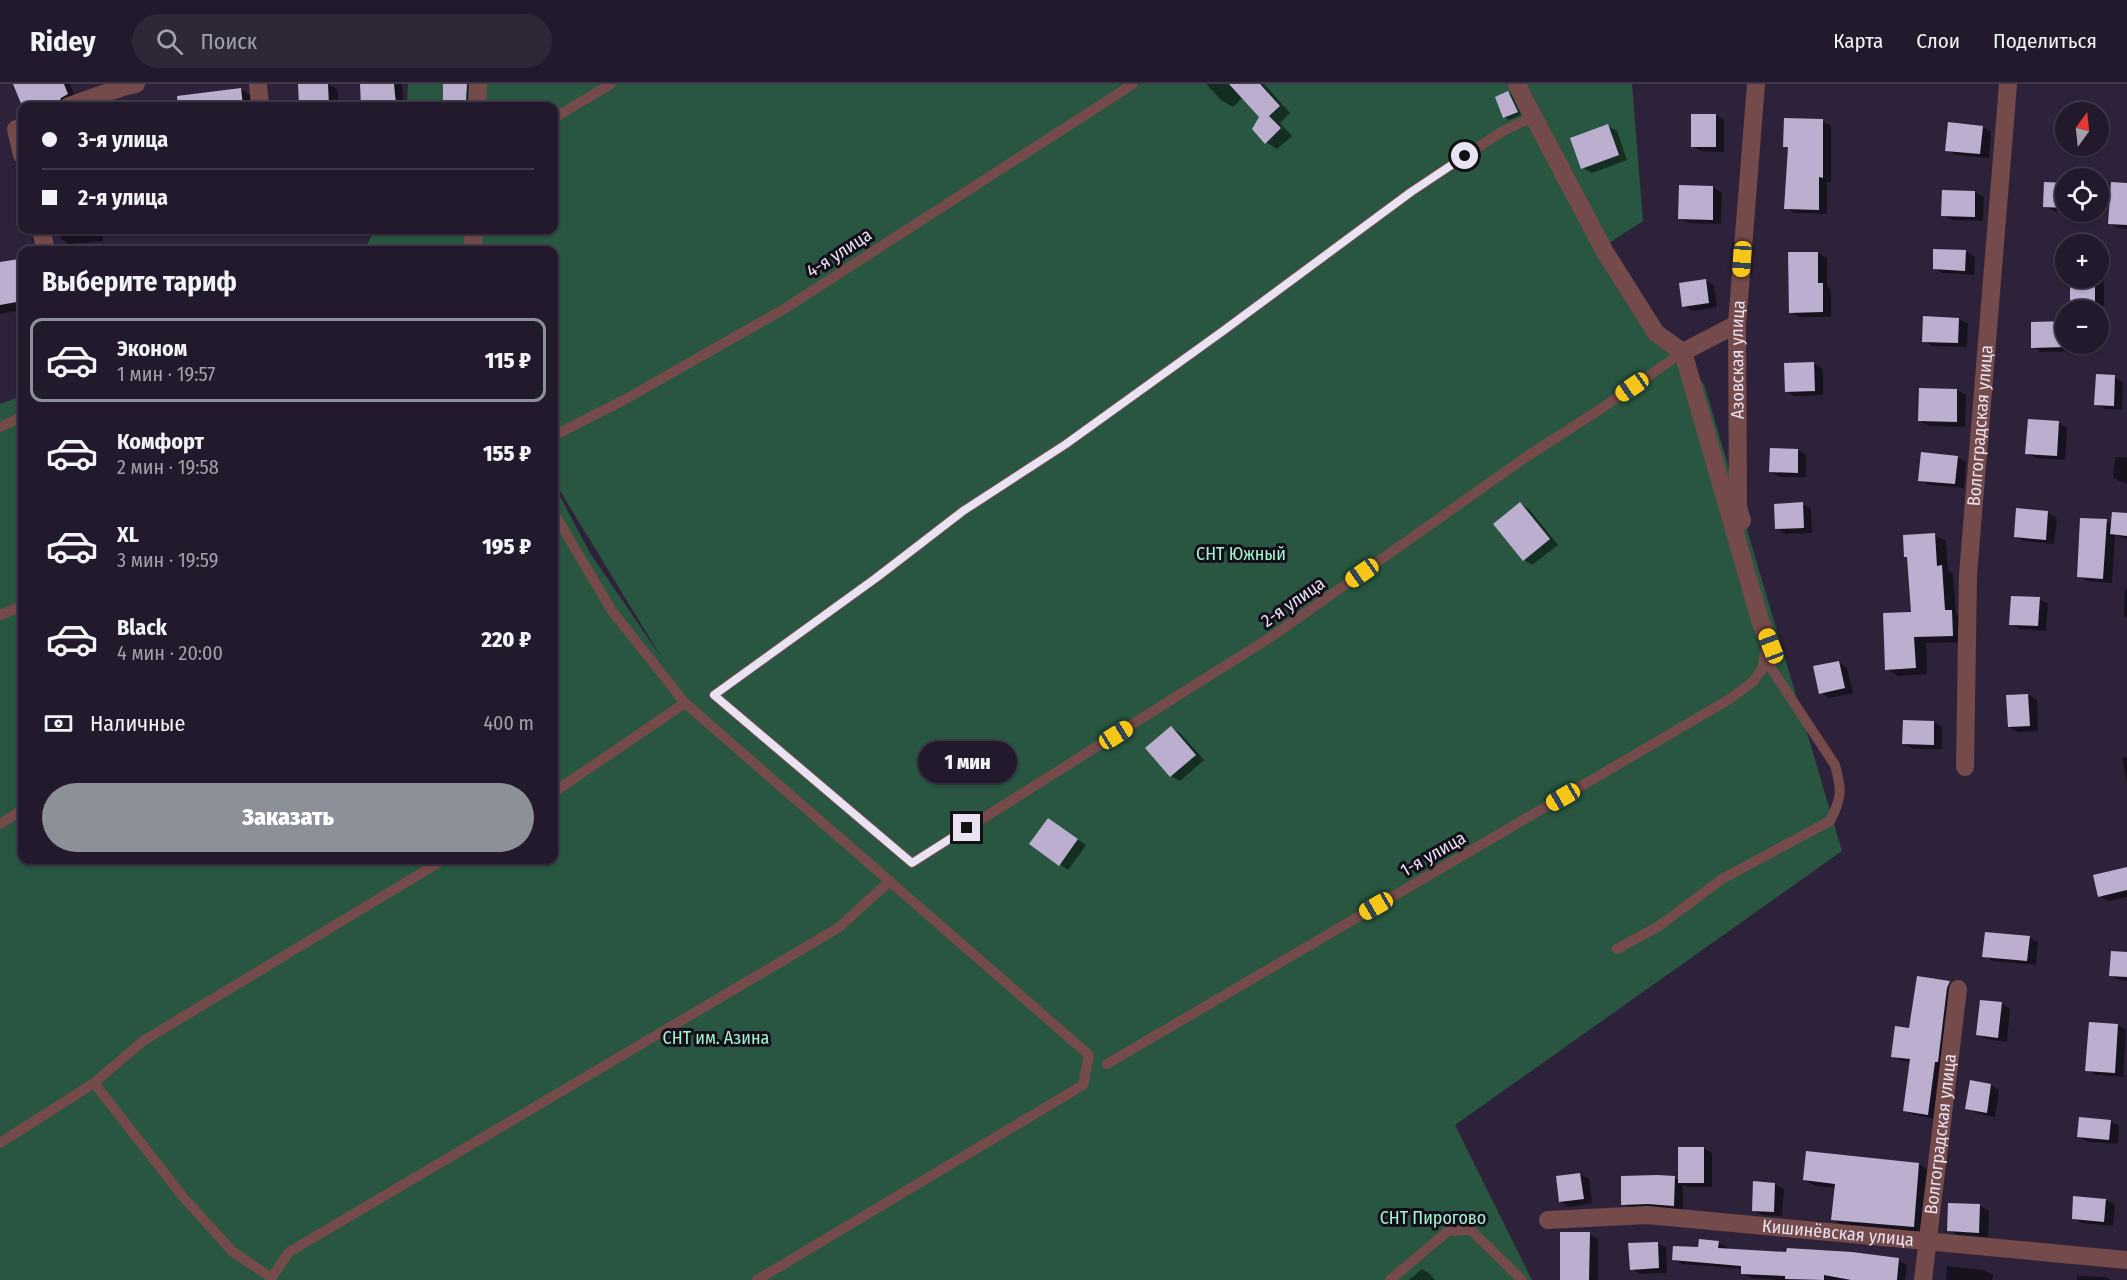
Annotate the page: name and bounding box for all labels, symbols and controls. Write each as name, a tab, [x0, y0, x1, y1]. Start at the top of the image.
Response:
search box	[132, 14, 552, 68]
text: Ridey	[30, 25, 96, 58]
icon: search	[153, 25, 186, 58]
text: Поиск	[201, 28, 257, 55]
text: Карта	[1833, 28, 1883, 54]
text: Слои	[1916, 28, 1960, 54]
text: Поделиться	[1993, 28, 2097, 54]
north arrow	[2055, 102, 2109, 156]
map controls	[2055, 102, 2109, 354]
text: 3-я улица	[78, 126, 168, 153]
route start	[1451, 142, 1478, 169]
button: locate	[2055, 168, 2109, 222]
text: 2-я улица	[78, 184, 168, 211]
street label: 4-я улица	[802, 224, 876, 282]
button: +	[2055, 234, 2109, 288]
car	[1732, 240, 1752, 278]
text: Выберите тариф	[42, 266, 237, 298]
street label: Азовская улица	[1726, 299, 1750, 419]
button: −	[2055, 300, 2109, 354]
icon: car	[45, 333, 99, 387]
text: Эконом	[117, 335, 187, 362]
street label: Волгоградская улица	[1963, 344, 1998, 507]
text: 115 ₽	[485, 347, 531, 374]
text: 1 мин · 19:57	[117, 362, 215, 386]
car	[1612, 369, 1652, 405]
icon: car	[45, 426, 99, 480]
text: Комфорт	[117, 428, 204, 455]
text: 155 ₽	[483, 440, 531, 467]
text: 2 мин · 19:58	[117, 455, 219, 479]
icon: car	[45, 519, 99, 573]
text: XL	[117, 521, 139, 548]
text: 195 ₽	[482, 533, 531, 560]
park label: СНТ Южный	[1196, 543, 1286, 565]
text: 3 мин · 19:59	[117, 548, 218, 572]
car	[1342, 555, 1382, 591]
street label: 2-я улица	[1257, 572, 1329, 632]
icon: car	[45, 612, 99, 666]
text: Black	[117, 614, 167, 641]
text: 220 ₽	[482, 626, 531, 653]
car	[1756, 626, 1786, 666]
text: 4 мин · 20:00	[117, 641, 223, 665]
icon: cash	[42, 707, 75, 740]
text: Наличные	[90, 710, 185, 737]
text: 400 m	[483, 711, 534, 735]
car	[1096, 718, 1136, 752]
callout: 1 мин	[918, 741, 1016, 783]
text: 1 мин	[944, 750, 991, 774]
car	[1543, 780, 1583, 814]
button: Заказать	[42, 783, 534, 852]
route end	[953, 814, 980, 841]
street label: 1-я улица	[1396, 826, 1470, 881]
car	[1356, 889, 1396, 923]
park label: СНТ им. Азина	[663, 1027, 770, 1049]
street label: Волгоградская улица	[1920, 1052, 1961, 1216]
park label: СНТ Пирогово	[1380, 1207, 1486, 1229]
street label: Кишинёвская улица	[1761, 1215, 1915, 1251]

